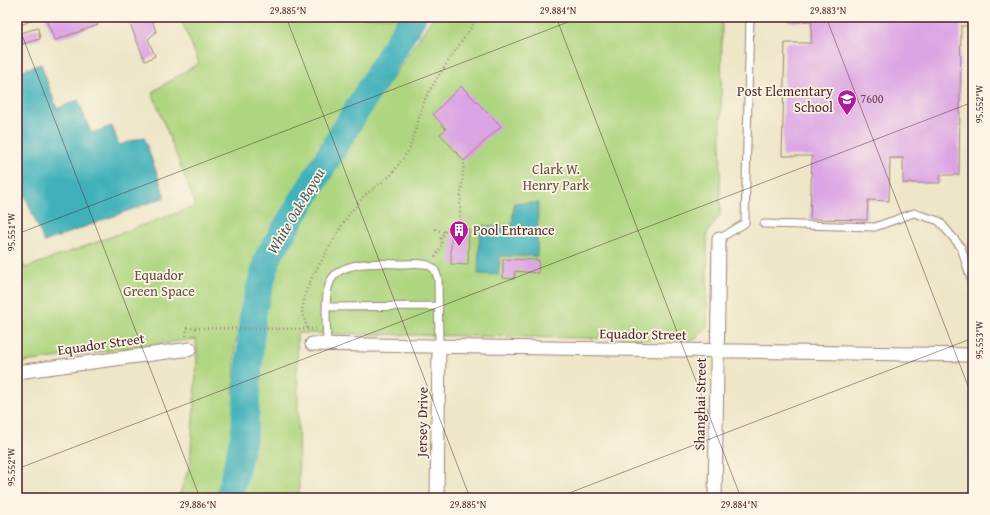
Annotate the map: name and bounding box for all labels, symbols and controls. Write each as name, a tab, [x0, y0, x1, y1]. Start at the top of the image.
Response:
text: 29.885°N	[270, 3, 307, 18]
text: 29.884°N	[540, 3, 577, 18]
text: 29.883°N	[810, 3, 847, 18]
place label: Post Elementary School	[737, 81, 833, 117]
text: 95.552°W	[972, 84, 987, 123]
school or university icon: Post Elementary School	[836, 88, 858, 116]
house number: 7600	[860, 90, 884, 107]
park label: Clark W. Henry Park	[523, 159, 590, 195]
water label: White Oak Bayou	[262, 163, 330, 258]
text: 95.551°W	[4, 212, 19, 251]
building icon: Pool Entrance	[448, 219, 470, 247]
place label: Pool Entrance	[473, 220, 555, 240]
park label: Equador Green Space	[123, 265, 195, 301]
text: 95.553°W	[972, 320, 987, 359]
street label: Equador Street	[599, 323, 687, 345]
street label: Equador Street	[56, 328, 146, 360]
street label: Shanghai Street	[689, 357, 711, 451]
street label: Jersey Drive	[411, 386, 433, 459]
text: 95.552°W	[4, 447, 19, 486]
text: 29.886°N	[180, 497, 217, 512]
text: 29.885°N	[450, 497, 487, 512]
text: 29.884°N	[721, 497, 758, 512]

